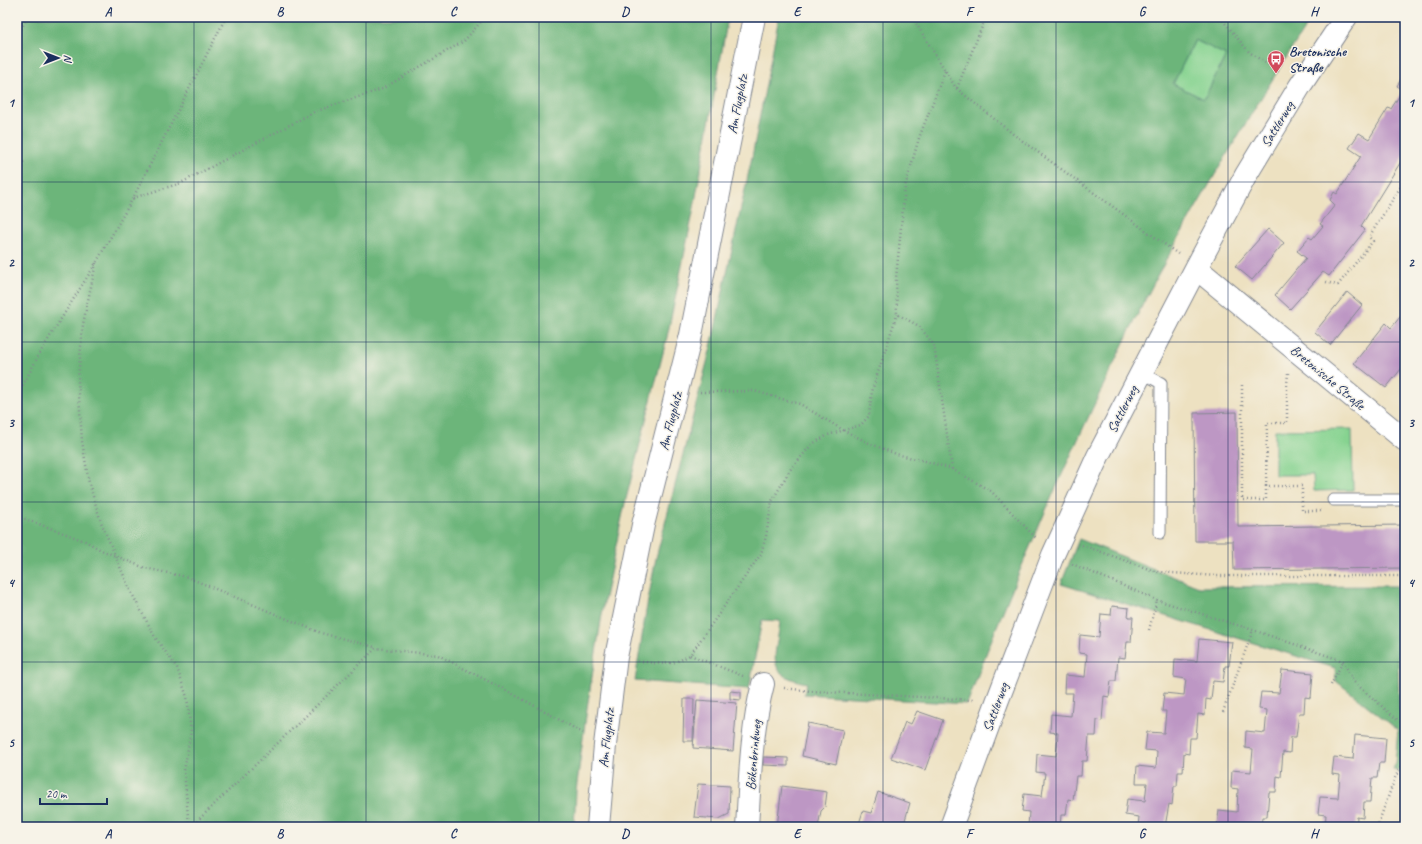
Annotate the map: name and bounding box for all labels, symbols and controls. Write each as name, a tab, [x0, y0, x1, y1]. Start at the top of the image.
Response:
text: A	[105, 4, 113, 20]
text: B	[277, 4, 285, 20]
text: C	[450, 4, 458, 20]
text: D	[621, 4, 630, 20]
text: E	[794, 4, 803, 20]
text: F	[966, 4, 975, 20]
text: G	[1139, 4, 1147, 20]
text: H	[1310, 4, 1320, 20]
north arrow	[38, 38, 78, 78]
place label: Bretonische Straße	[1289, 43, 1347, 76]
bus stop icon: Bretonische Straße	[1266, 49, 1286, 74]
text: N	[61, 55, 75, 64]
street label: Am Flugplatz	[723, 72, 752, 135]
text: 1	[8, 95, 16, 111]
text: 1	[1408, 95, 1416, 111]
street label: Sattlerweg	[1257, 97, 1298, 150]
text: 2	[8, 255, 15, 271]
text: 2	[1408, 255, 1415, 271]
street label: Bretonische Straße	[1287, 341, 1369, 414]
street label: Sattlerweg	[1103, 382, 1142, 436]
street label: Am Flugplatz	[655, 389, 686, 452]
text: 3	[8, 415, 15, 431]
text: 3	[1408, 415, 1415, 431]
text: 4	[8, 575, 16, 591]
text: 4	[1408, 575, 1416, 591]
street label: Sattlerweg	[979, 679, 1012, 734]
street label: Am Flugplatz	[595, 706, 618, 769]
street label: Bökenbrinkweg	[742, 718, 765, 791]
text: 5	[8, 735, 15, 751]
text: 5	[1408, 735, 1415, 751]
scale bar	[40, 780, 107, 806]
text: 20 m	[46, 786, 68, 802]
text: A	[105, 826, 113, 842]
text: B	[277, 826, 285, 842]
text: C	[450, 826, 458, 842]
text: D	[621, 826, 630, 842]
text: E	[794, 826, 803, 842]
text: F	[966, 826, 975, 842]
text: G	[1139, 826, 1147, 842]
text: H	[1310, 826, 1320, 842]

